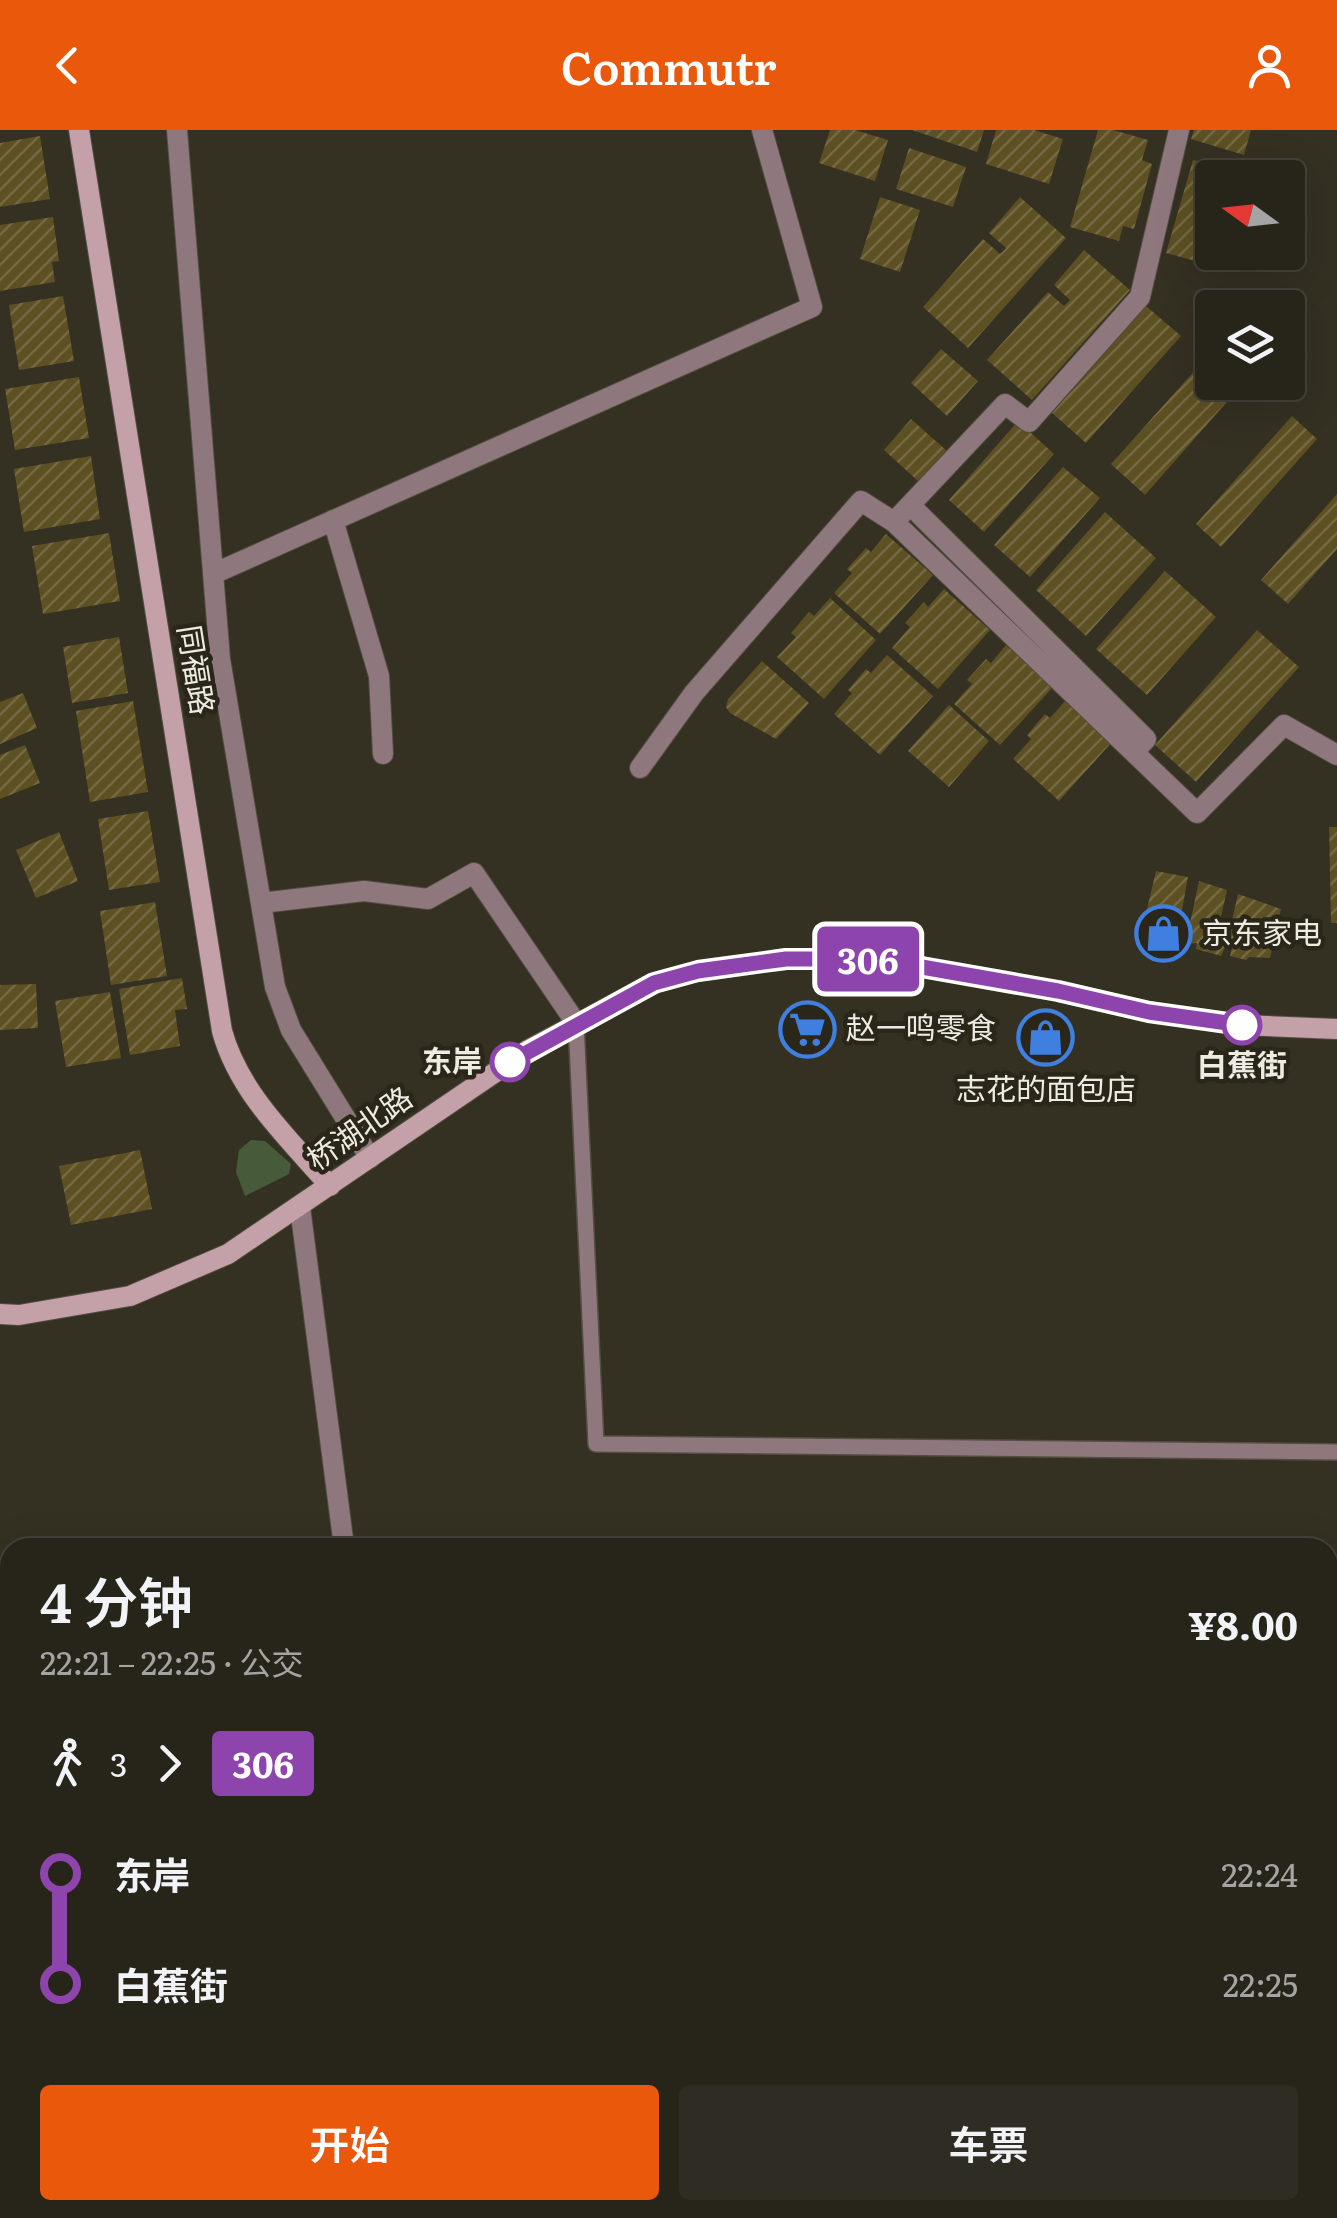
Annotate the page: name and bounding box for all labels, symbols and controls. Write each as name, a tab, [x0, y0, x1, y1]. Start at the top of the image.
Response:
text: Commutr	[561, 32, 776, 99]
icon: back	[40, 38, 95, 93]
icon: person	[1242, 38, 1297, 93]
north arrow	[1195, 160, 1305, 270]
map controls	[1195, 160, 1305, 400]
button: layers	[1195, 290, 1305, 400]
street label: 同福路	[169, 622, 227, 717]
shop icon: 京东家电	[1133, 904, 1193, 964]
place label: 京东家电	[1202, 909, 1322, 953]
line badge: 306	[810, 926, 926, 992]
text: 306	[837, 933, 899, 985]
supermarket icon: 赵一鸣零食	[777, 999, 837, 1059]
place label: 赵一鸣零食	[846, 1004, 996, 1048]
marker: 白蕉街	[1223, 1006, 1261, 1044]
shop icon: 志花的面包店	[1016, 1008, 1076, 1068]
place label: 东岸	[422, 1037, 482, 1081]
place label: 白蕉街	[1197, 1041, 1287, 1085]
marker: 东岸	[491, 1043, 529, 1081]
place label: 志花的面包店	[956, 1065, 1136, 1109]
street label: 桥湖北路	[297, 1074, 420, 1179]
text: 4 分钟	[40, 1558, 193, 1640]
text: ¥8.00	[1188, 1595, 1298, 1652]
text: 22:21 – 22:25 · 公交	[40, 1637, 304, 1685]
icon: walk	[40, 1736, 95, 1791]
icon: forward	[142, 1736, 197, 1791]
text: 306	[232, 1737, 294, 1789]
text: 3	[110, 1739, 127, 1787]
text: 东岸	[114, 1845, 190, 1902]
text: 22:24	[1221, 1849, 1298, 1897]
text: 白蕉街	[114, 1955, 228, 2012]
text: 22:25	[1223, 1959, 1298, 2007]
button: 开始	[40, 2085, 659, 2200]
button: 车票	[679, 2085, 1298, 2200]

